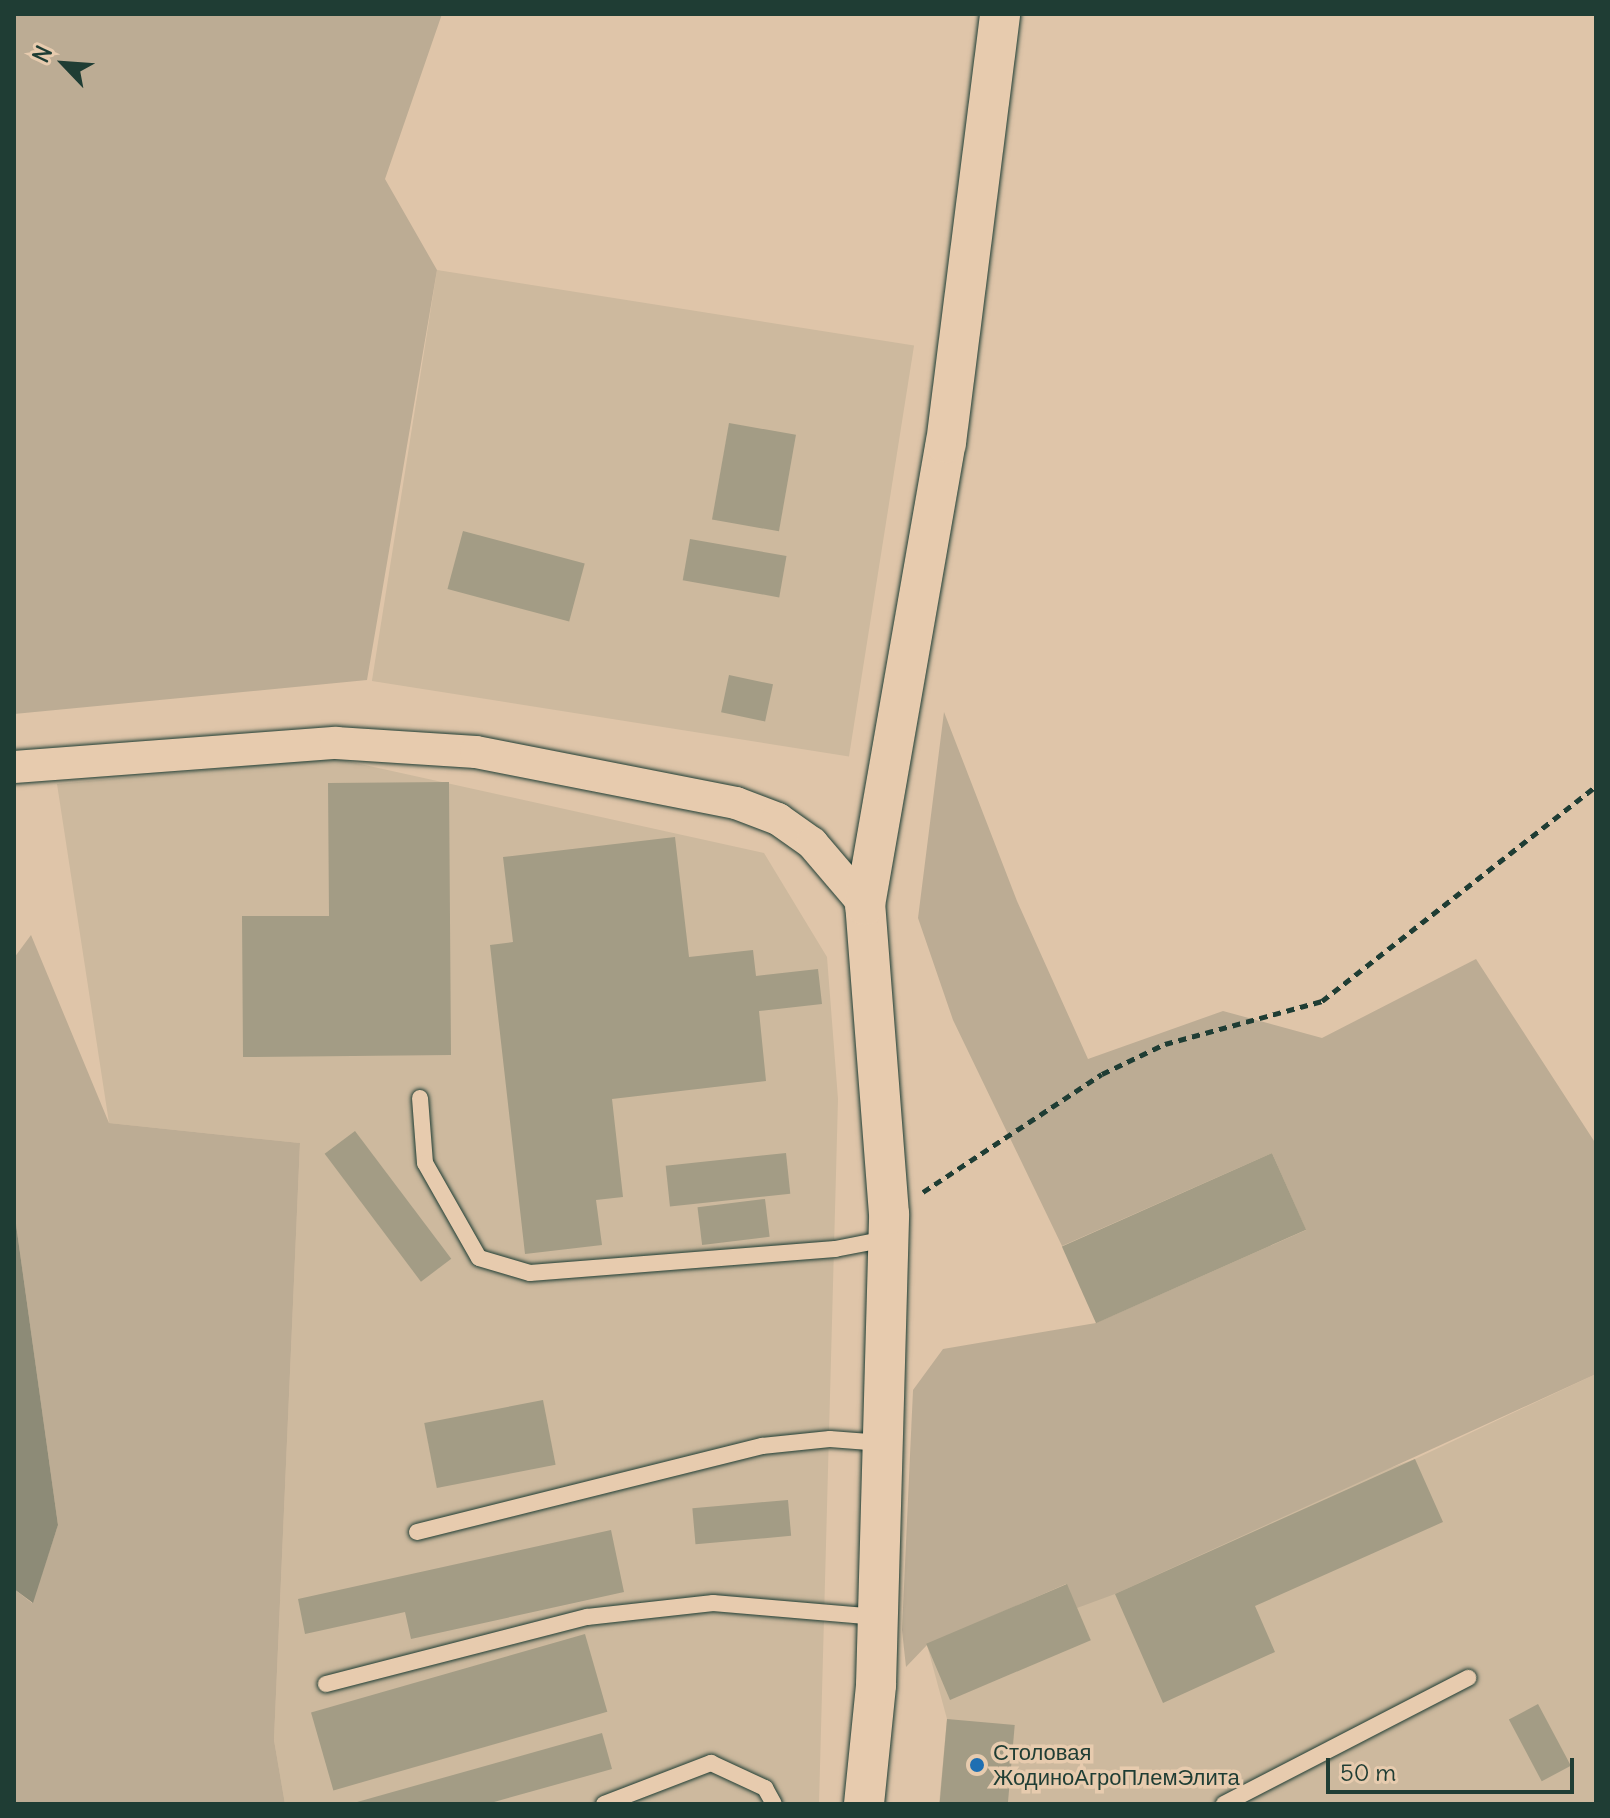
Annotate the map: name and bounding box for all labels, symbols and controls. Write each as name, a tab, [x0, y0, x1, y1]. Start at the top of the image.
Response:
north arrow	[24, 24, 104, 104]
text: N	[26, 41, 58, 67]
place label: Столовая ЖодиноАгроПлемЭлита	[993, 1739, 1240, 1790]
scale bar	[1330, 1742, 1578, 1792]
marker: Столовая ЖодиноАгроПлемЭлита	[968, 1756, 986, 1774]
text: 50 m	[1340, 1757, 1396, 1787]

